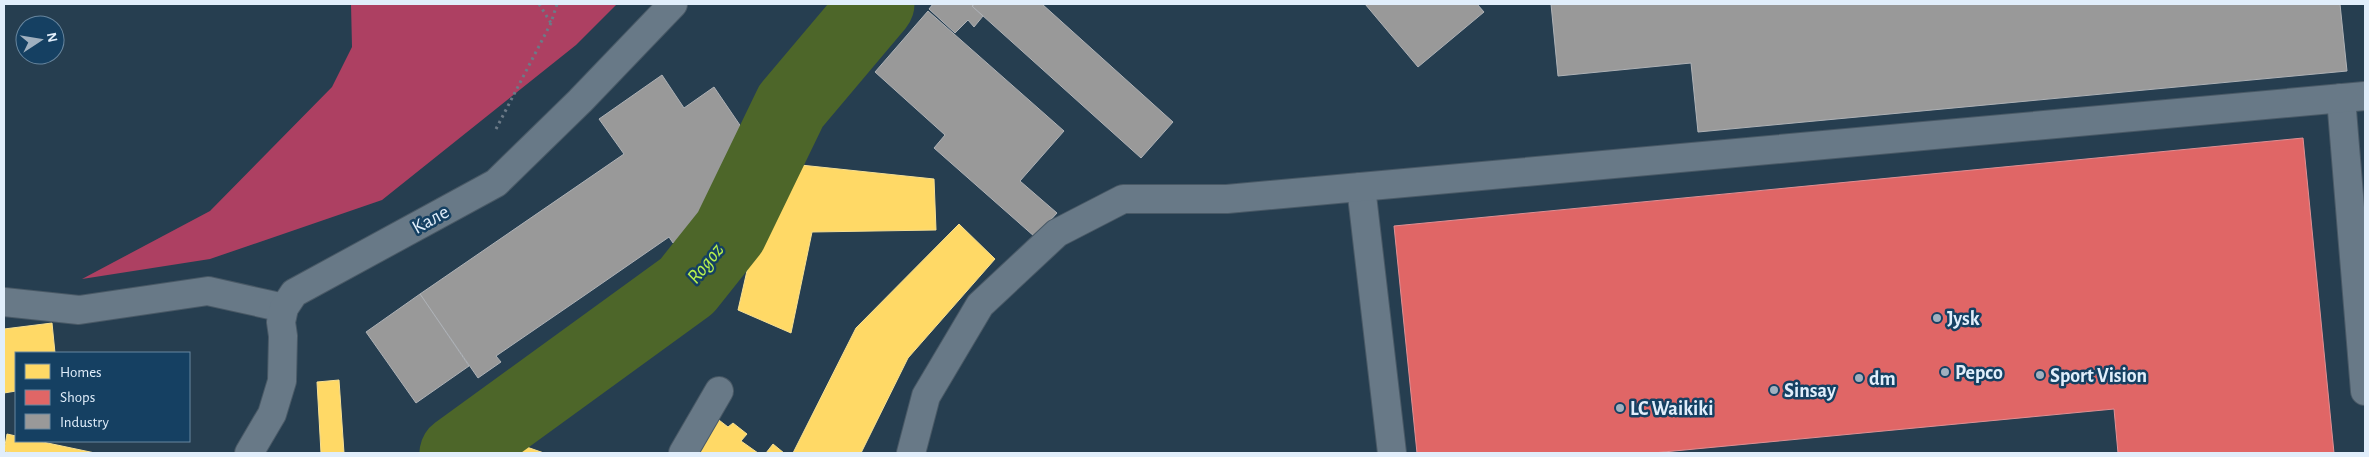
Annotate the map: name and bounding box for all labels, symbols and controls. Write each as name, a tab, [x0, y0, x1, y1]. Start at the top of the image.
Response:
north arrow	[15, 15, 65, 65]
text: N	[44, 31, 60, 44]
street label: Кале	[409, 202, 452, 238]
water label: Rogoz	[683, 239, 728, 287]
place label: Jysk	[1947, 309, 1980, 329]
marker: Jysk	[1931, 312, 1943, 324]
legend	[15, 352, 190, 442]
place label: Pepco	[1955, 363, 2003, 383]
text: Homes	[60, 365, 102, 380]
marker: Pepco	[1939, 366, 1951, 378]
place label: Sport Vision	[2050, 366, 2147, 386]
place label: dm	[1869, 369, 1896, 389]
marker: Sport Vision	[2034, 369, 2046, 381]
marker: dm	[1853, 372, 1865, 384]
place label: Sinsay	[1784, 381, 1836, 401]
marker: Sinsay	[1768, 384, 1780, 396]
text: Shops	[60, 390, 95, 405]
place label: LC Waikiki	[1630, 399, 1713, 419]
marker: LC Waikiki	[1614, 402, 1626, 414]
text: Industry	[60, 415, 109, 430]

